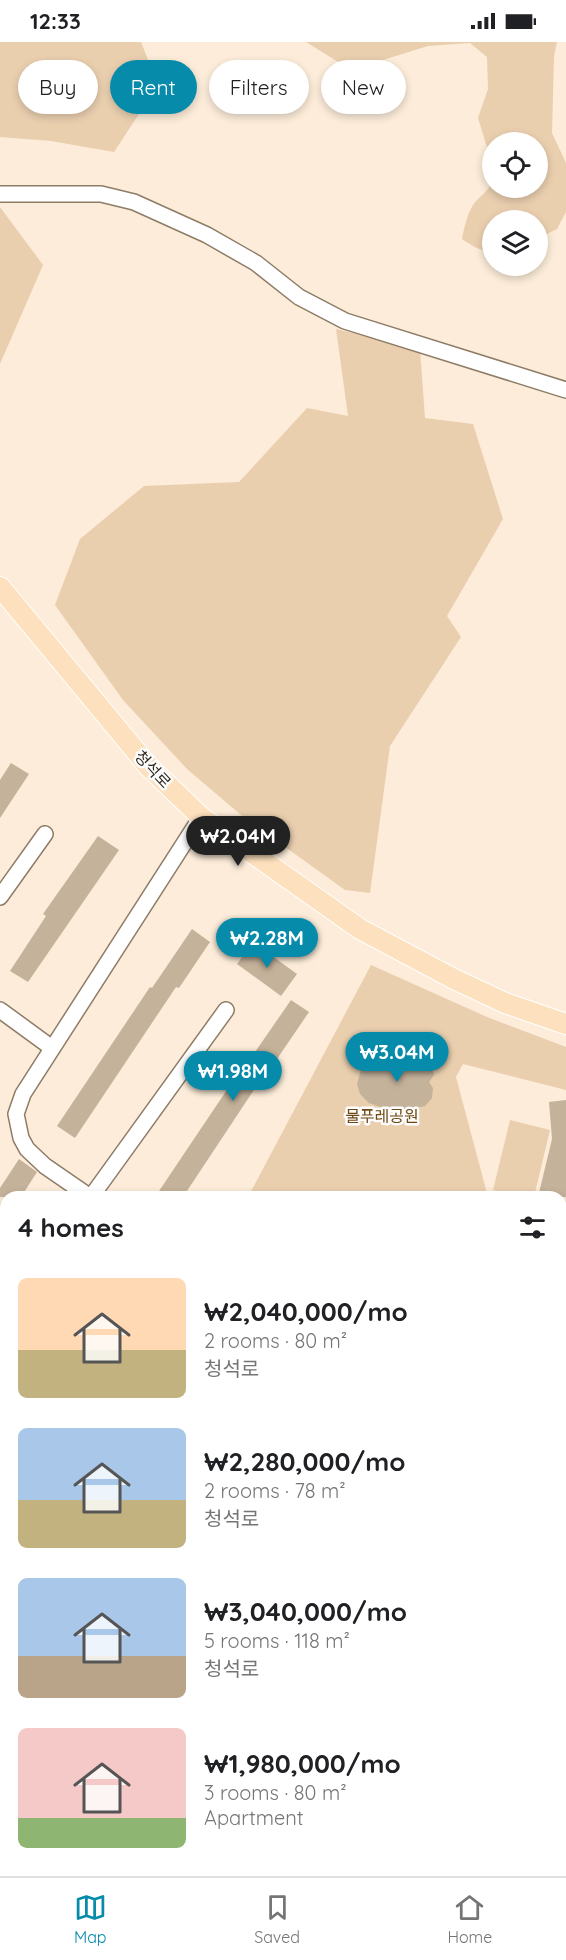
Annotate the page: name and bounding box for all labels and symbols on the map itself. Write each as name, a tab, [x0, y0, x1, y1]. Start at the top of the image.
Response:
street label: 청석로	[131, 746, 176, 792]
pin: ₩2.04M	[189, 816, 287, 867]
pin: ₩2.28M	[218, 918, 316, 969]
pin: ₩3.04M	[348, 1032, 446, 1083]
pin: ₩1.98M	[184, 1051, 282, 1102]
park label: 물푸레공원	[345, 1106, 419, 1126]

